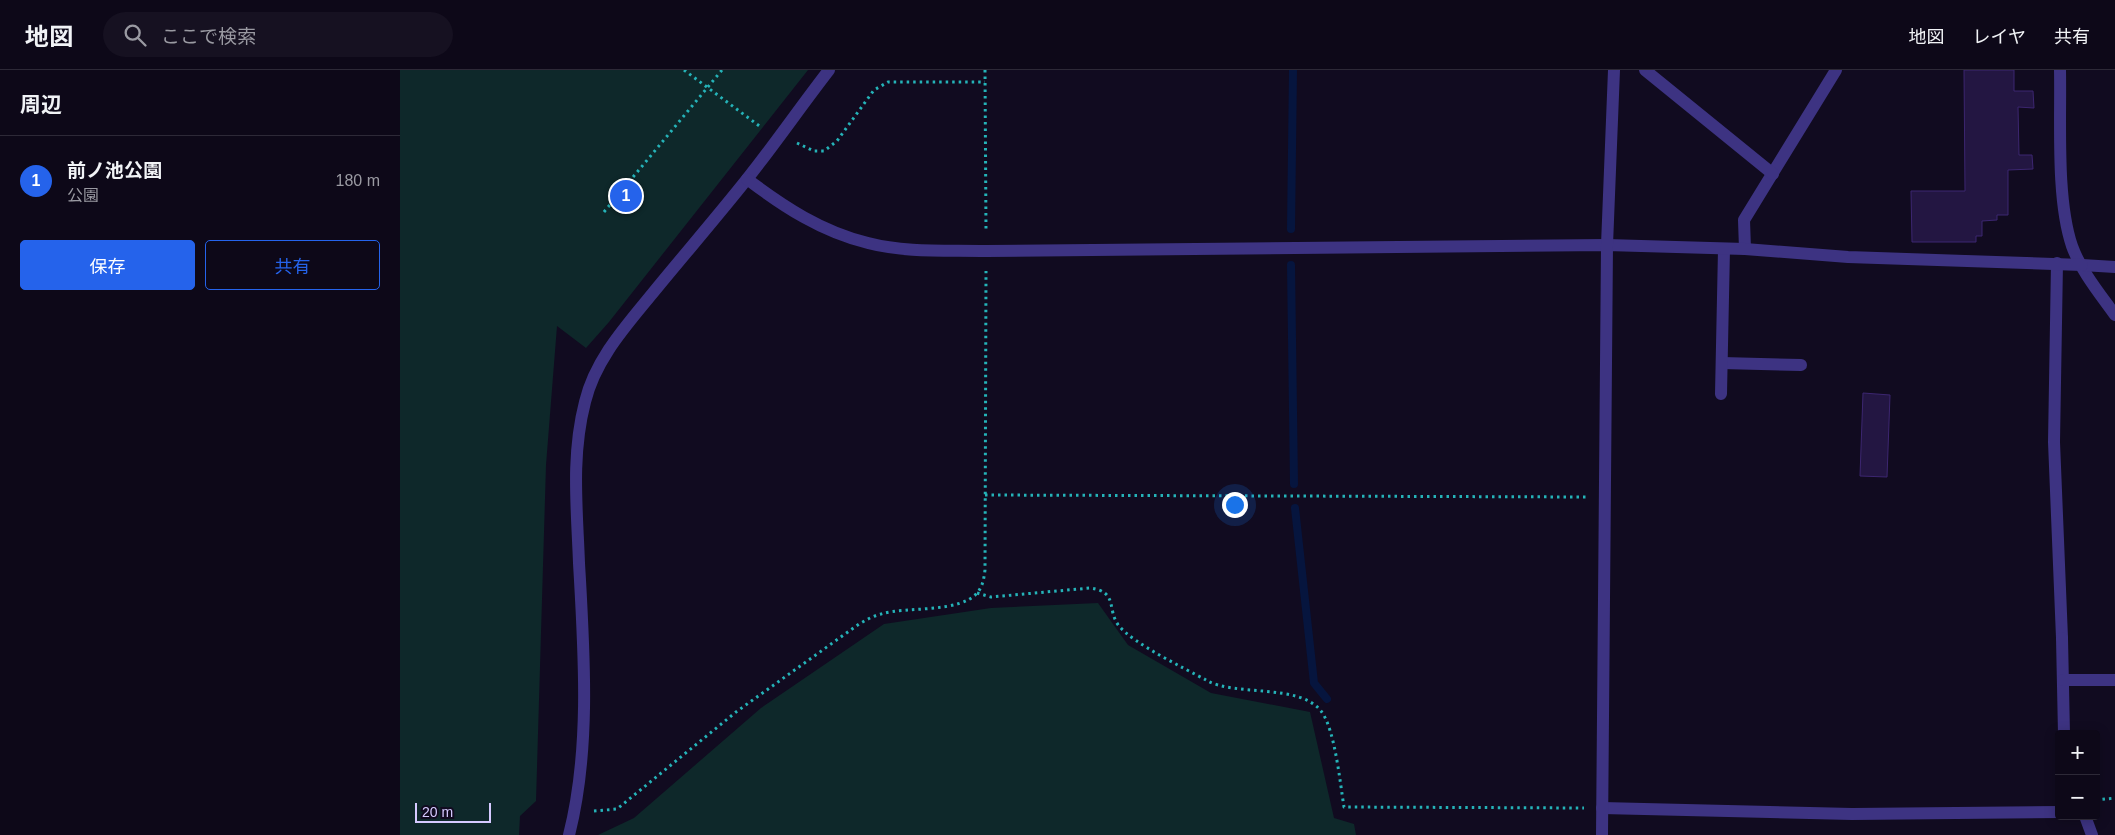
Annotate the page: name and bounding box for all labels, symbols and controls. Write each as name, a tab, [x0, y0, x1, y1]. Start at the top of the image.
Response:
search box	[103, 12, 453, 57]
icon: search	[121, 21, 149, 49]
text: 地図	[25, 23, 73, 50]
text: ここで検索	[161, 26, 256, 47]
text: 地図	[1909, 27, 1945, 47]
text: レイヤ	[1973, 27, 2026, 47]
text: 共有	[2054, 27, 2090, 47]
text: 周辺	[20, 93, 62, 116]
text: 前ノ池公園	[67, 160, 162, 181]
text: 1	[32, 172, 40, 189]
text: 180 m	[336, 172, 380, 189]
pin: 1	[610, 177, 642, 215]
text: 公園	[67, 187, 99, 204]
button: 保存	[20, 240, 195, 290]
button: 共有	[205, 240, 380, 290]
your location	[1222, 492, 1248, 518]
map controls	[2055, 730, 2100, 820]
button: +	[2055, 730, 2100, 775]
button: −	[2055, 775, 2100, 820]
scale bar	[415, 800, 491, 823]
text: 20 m	[422, 804, 453, 820]

